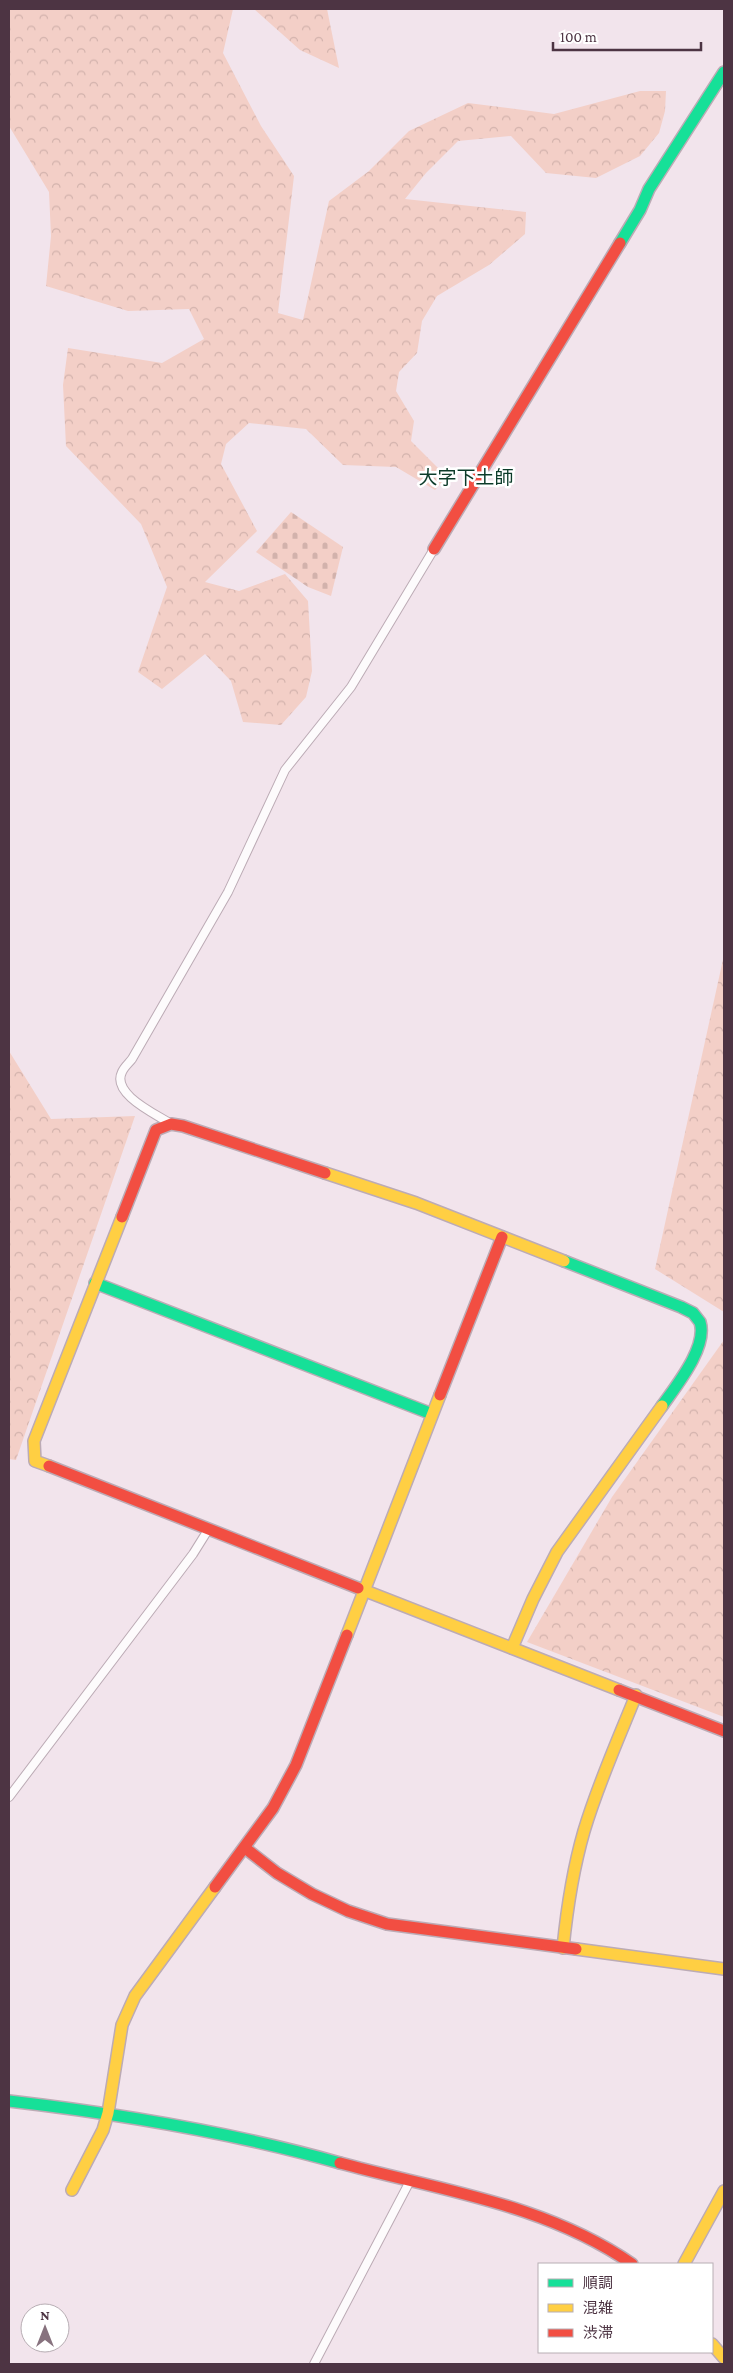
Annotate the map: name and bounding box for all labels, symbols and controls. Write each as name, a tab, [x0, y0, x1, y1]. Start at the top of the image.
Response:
scale bar	[553, 20, 700, 52]
text: 100 m	[560, 29, 597, 45]
district label: 大字下土師	[418, 467, 514, 488]
legend	[538, 2263, 713, 2353]
text: 順調	[583, 2275, 613, 2291]
text: 混雑	[583, 2300, 613, 2316]
north arrow	[20, 2303, 70, 2353]
text: N	[40, 2307, 50, 2323]
text: 渋滞	[583, 2325, 613, 2341]

